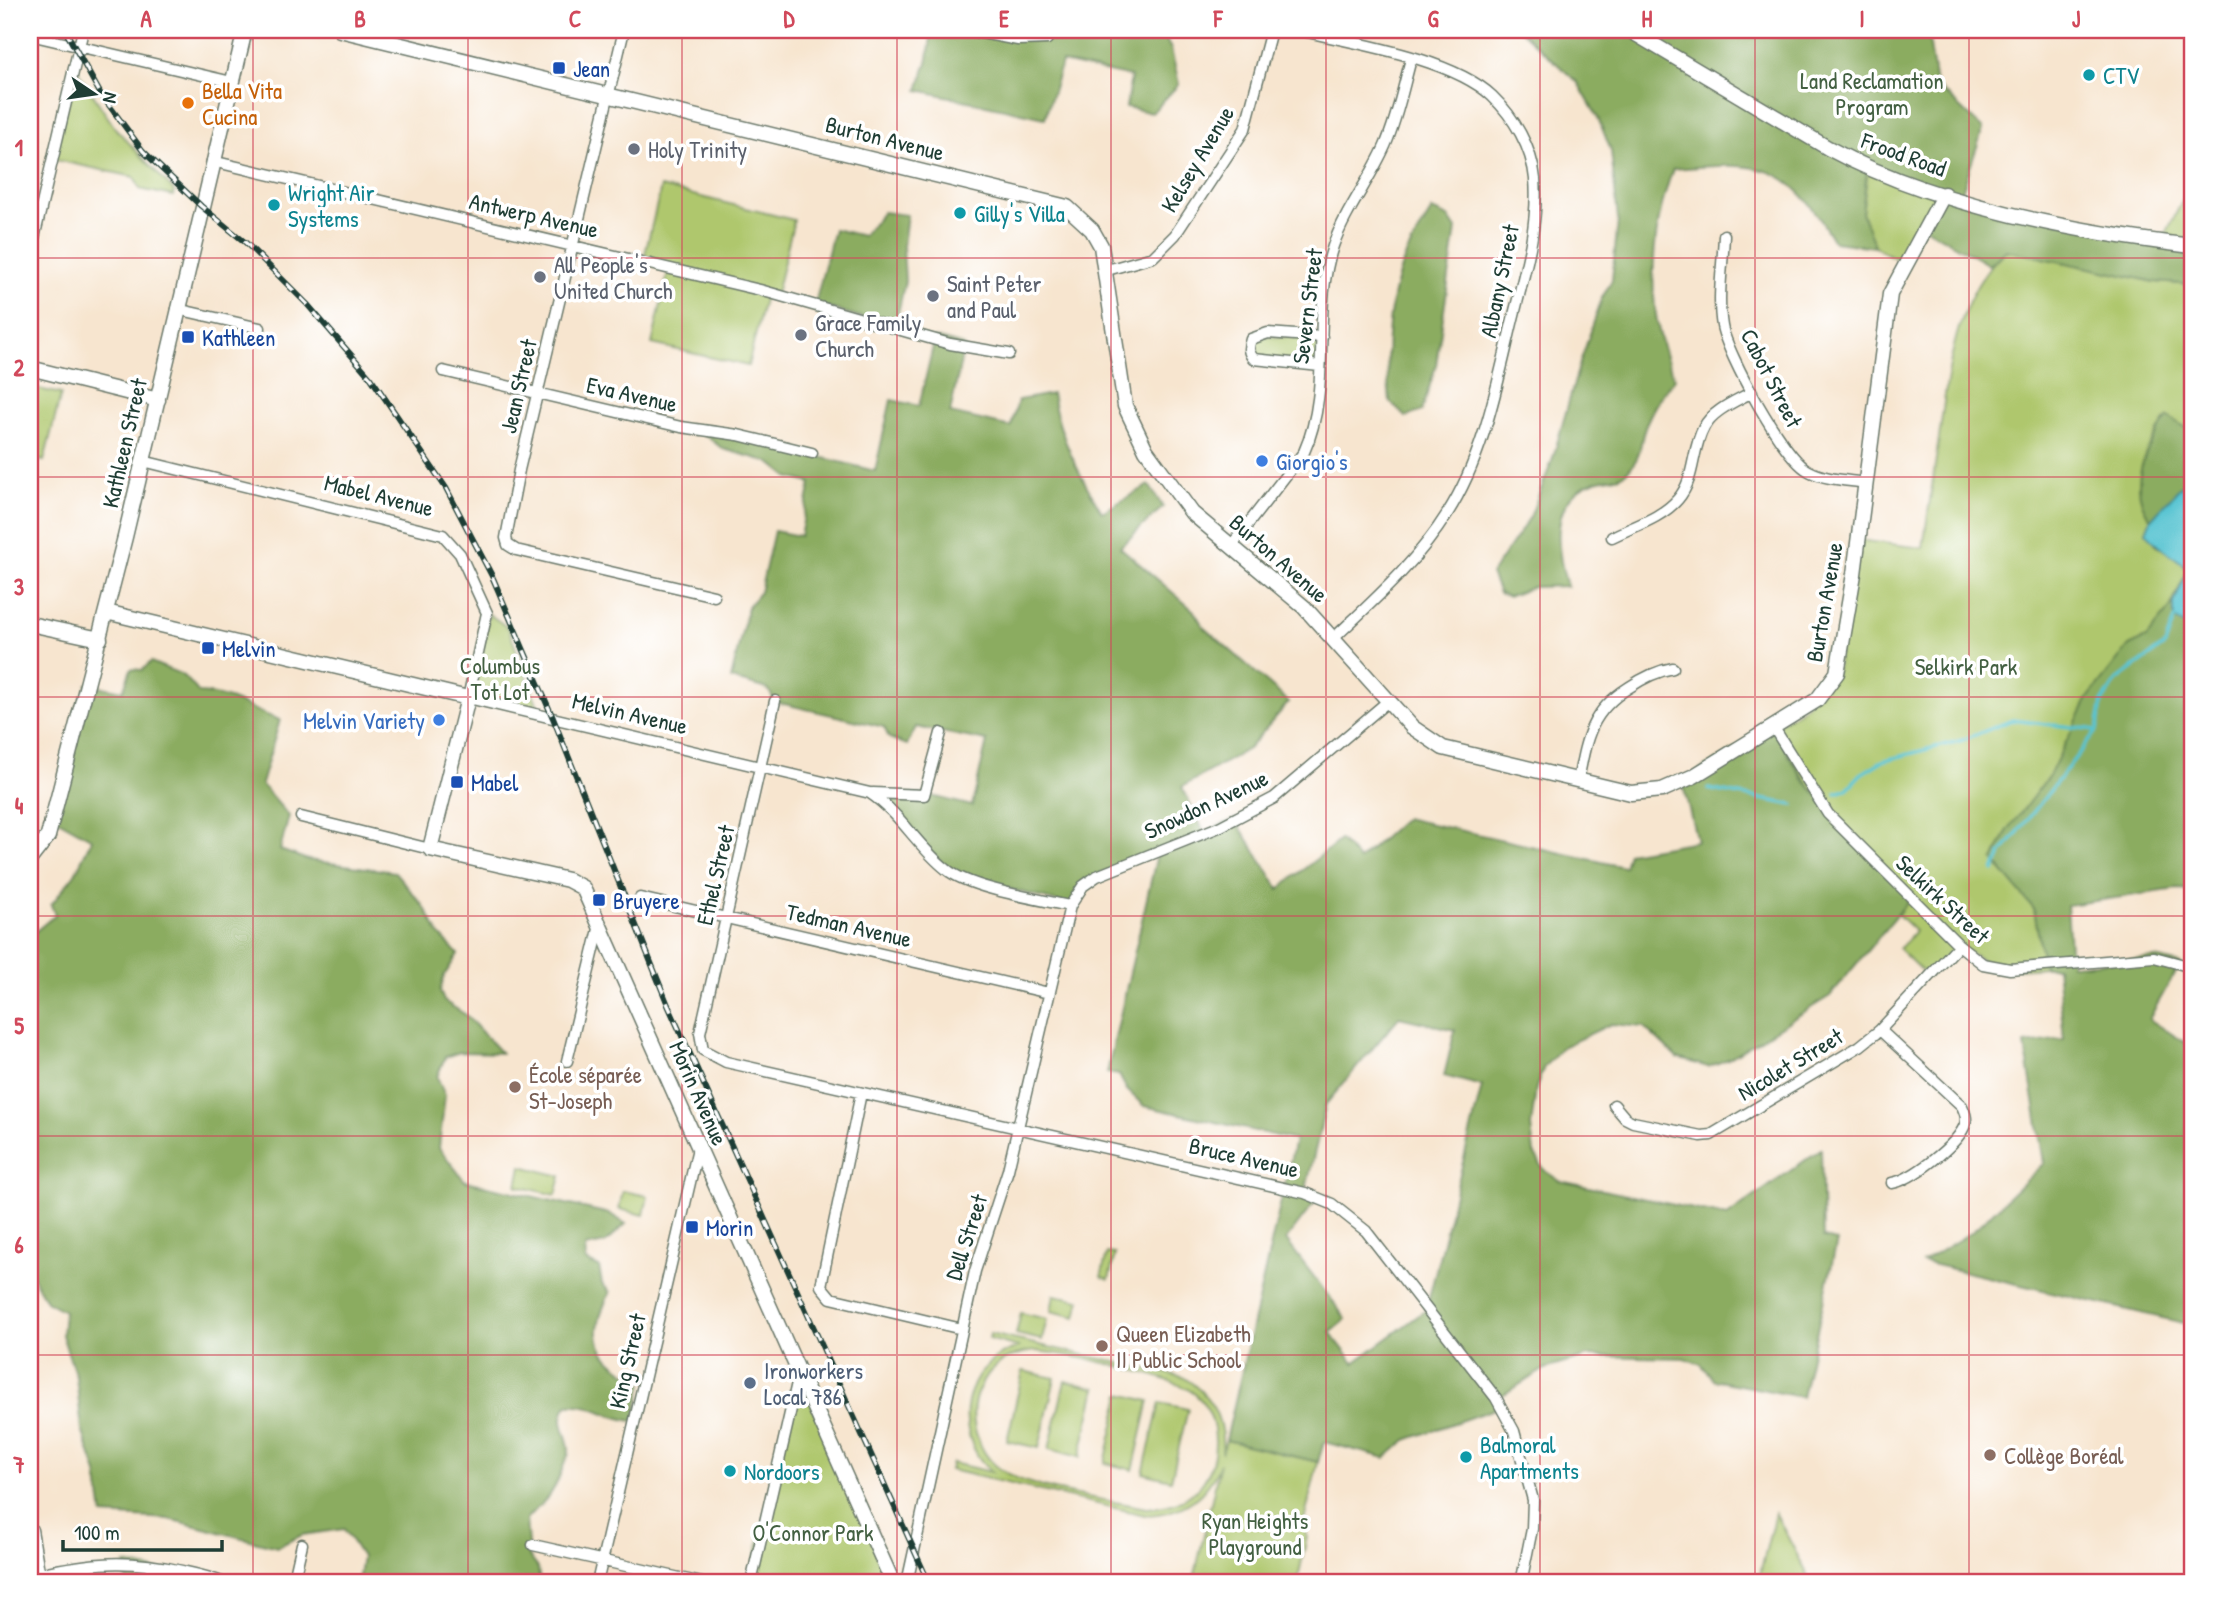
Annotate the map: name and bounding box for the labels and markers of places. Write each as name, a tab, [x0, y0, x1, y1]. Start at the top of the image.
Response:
place label: Jean	[573, 53, 610, 84]
marker: Jean	[551, 60, 567, 76]
place label: CTV	[2103, 60, 2139, 91]
marker: CTV	[2081, 67, 2097, 83]
place label: Bella Vita Cucina	[202, 75, 282, 132]
marker: Bella Vita Cucina	[180, 95, 196, 111]
place label: Holy Trinity	[648, 134, 747, 165]
marker: Holy Trinity	[626, 141, 642, 157]
place label: Wright Air Systems	[288, 177, 375, 234]
marker: Wright Air Systems	[266, 197, 282, 213]
place label: Gilly's Villa	[974, 198, 1065, 229]
marker: Gilly's Villa	[952, 205, 968, 221]
place label: All People's United Church	[554, 249, 673, 306]
place label: Saint Peter and Paul	[947, 268, 1042, 325]
marker: All People's United Church	[532, 269, 548, 285]
marker: Saint Peter and Paul	[925, 288, 941, 304]
place label: Grace Family Church	[815, 307, 922, 364]
place label: Kathleen	[202, 322, 275, 353]
marker: Grace Family Church	[793, 327, 809, 343]
marker: Kathleen	[180, 329, 196, 345]
place label: Giorgio's	[1276, 446, 1348, 477]
marker: Giorgio's	[1254, 453, 1270, 469]
place label: Melvin	[222, 633, 276, 664]
marker: Melvin	[200, 640, 216, 656]
place label: Melvin Variety	[303, 705, 425, 736]
marker: Melvin Variety	[431, 712, 447, 728]
place label: Mabel	[471, 767, 519, 798]
marker: Mabel	[449, 774, 465, 790]
place label: Bruyere	[613, 885, 680, 916]
marker: Bruyere	[591, 892, 607, 908]
place label: École séparée St-Joseph	[529, 1059, 642, 1116]
marker: École séparée St-Joseph	[507, 1079, 523, 1095]
place label: Morin	[706, 1212, 753, 1243]
marker: Morin	[684, 1219, 700, 1235]
place label: Queen Elizabeth II Public School	[1116, 1318, 1251, 1375]
marker: Queen Elizabeth II Public School	[1094, 1338, 1110, 1354]
place label: Ironworkers Local 786	[764, 1355, 863, 1412]
marker: Ironworkers Local 786	[742, 1375, 758, 1391]
place label: Balmoral Apartments	[1480, 1429, 1579, 1486]
place label: Collège Boréal	[2004, 1440, 2125, 1471]
marker: Collège Boréal	[1982, 1447, 1998, 1463]
marker: Balmoral Apartments	[1458, 1449, 1474, 1465]
place label: Nordoors	[744, 1456, 820, 1487]
marker: Nordoors	[722, 1463, 738, 1479]

